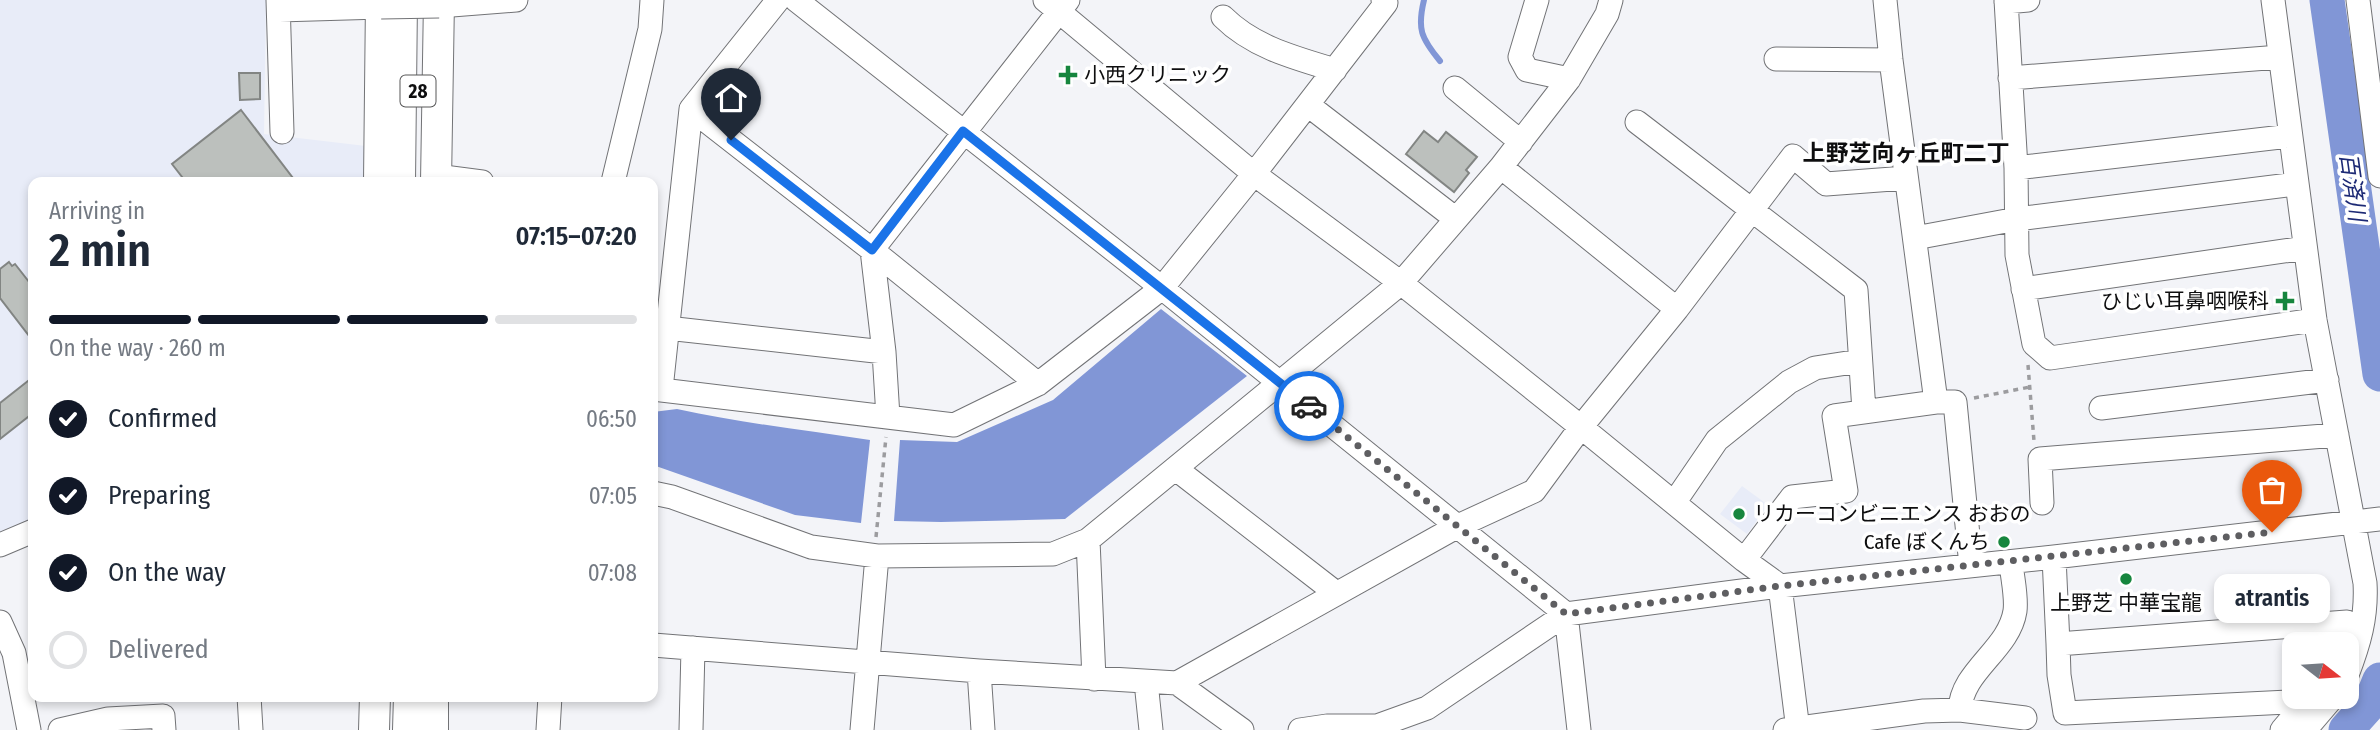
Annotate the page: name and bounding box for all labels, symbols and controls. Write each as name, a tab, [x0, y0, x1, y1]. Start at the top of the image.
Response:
place label: 小西クリニック	[1084, 62, 1231, 88]
marker: 小西クリニック	[1058, 65, 1078, 85]
pin	[701, 68, 761, 140]
road number: 28	[400, 76, 436, 106]
icon: home	[712, 79, 750, 117]
district label: 上野芝向ヶ丘町二丁	[1803, 139, 2010, 167]
water label: 百済川	[2334, 151, 2372, 226]
text: Arriving in	[49, 197, 145, 225]
text: 07:15–07:20	[516, 221, 637, 252]
text: 2 min	[49, 223, 151, 278]
place label: ひじい耳鼻咽喉科	[2101, 288, 2269, 314]
marker: ひじい耳鼻咽喉科	[2275, 291, 2295, 311]
text: On the way · 260 m	[49, 334, 226, 362]
courier	[1274, 371, 1344, 441]
icon: car	[1290, 387, 1328, 425]
icon: check	[49, 400, 87, 438]
text: Confirmed	[108, 403, 218, 434]
text: 06:50	[586, 405, 637, 433]
pin	[2242, 460, 2302, 532]
icon: bag	[2253, 471, 2291, 509]
icon: check	[49, 477, 87, 515]
text: Preparing	[108, 480, 210, 511]
text: 07:05	[589, 482, 637, 510]
place label: リカーコンビニエンス おおの	[1753, 501, 2031, 527]
marker: リカーコンビニエンス おおの	[1731, 506, 1747, 522]
place label: Cafe ぼくんち	[1864, 529, 1990, 555]
marker: Cafe ぼくんち	[1996, 534, 2012, 550]
icon: check	[49, 554, 87, 592]
text: On the way	[108, 557, 226, 588]
text: 07:08	[588, 559, 637, 587]
marker: 上野芝 中華宝龍	[2118, 571, 2134, 587]
callout: atrantis	[2214, 574, 2330, 623]
text: atrantis	[2235, 584, 2309, 612]
place label: 上野芝 中華宝龍	[2050, 590, 2202, 616]
north arrow	[2282, 632, 2359, 709]
map controls	[2282, 632, 2359, 709]
text: Delivered	[108, 634, 209, 665]

